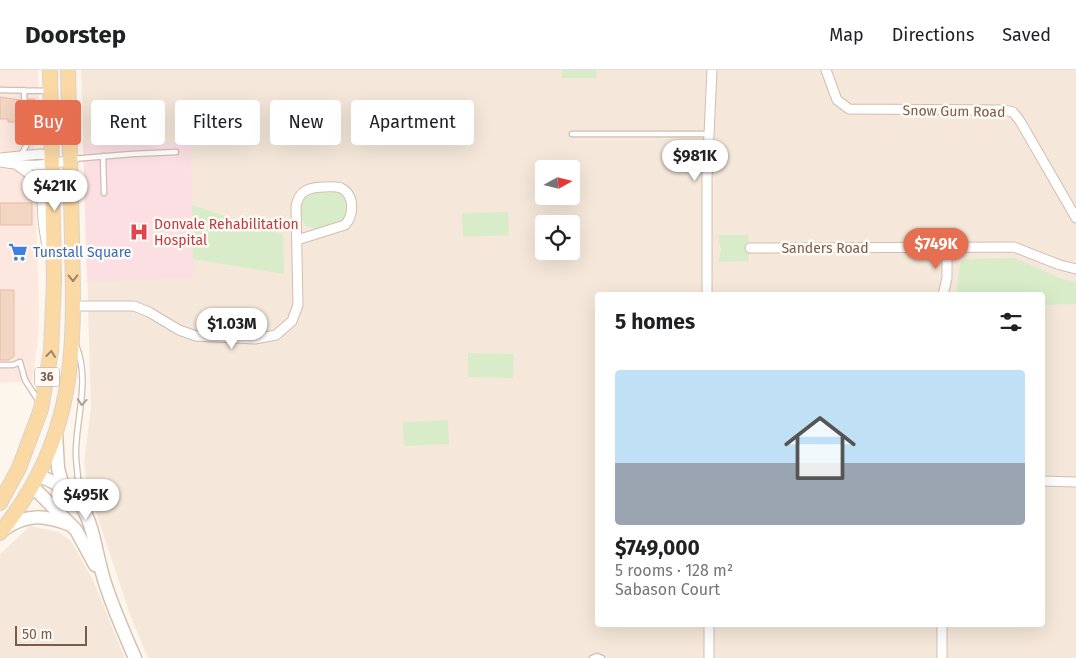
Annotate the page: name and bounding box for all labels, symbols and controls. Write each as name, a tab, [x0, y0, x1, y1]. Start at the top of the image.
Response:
text: Doorstep	[25, 21, 126, 49]
text: Map	[829, 24, 864, 46]
text: Directions	[892, 24, 974, 46]
text: Saved	[1002, 24, 1051, 46]
chip: Buy	[15, 100, 81, 145]
chip: Rent	[91, 100, 165, 145]
chip: Filters	[175, 100, 260, 145]
chip: New	[270, 100, 341, 145]
chip: Apartment	[351, 100, 474, 145]
street label: Snow Gum Road	[902, 102, 1005, 121]
pin: $981K	[660, 140, 730, 182]
text: $981K	[673, 146, 717, 165]
north arrow	[535, 160, 580, 205]
map controls	[535, 160, 580, 260]
pin: $421K	[20, 170, 90, 212]
text: $421K	[34, 176, 76, 195]
button: locate	[535, 215, 580, 260]
place label: Donvale Rehabilitation Hospital	[154, 216, 299, 249]
hospital icon: Donvale Rehabilitation Hospital	[128, 221, 150, 243]
pin: $749K	[901, 228, 971, 270]
text: $749K	[914, 234, 958, 253]
street label: Sanders Road	[781, 240, 869, 257]
supermarket icon: Tunstall Square	[7, 241, 29, 263]
place label: Tunstall Square	[33, 244, 131, 261]
one-way arrow	[68, 275, 78, 283]
pin: $1.03M	[191, 308, 273, 350]
icon: filters	[997, 308, 1025, 336]
text: 5 homes	[615, 309, 695, 335]
text: $1.03M	[207, 314, 257, 333]
one-way arrow	[45, 350, 56, 358]
road number: 36	[34, 368, 60, 386]
one-way arrow	[76, 398, 87, 406]
icon: home	[775, 403, 865, 493]
pin: $495K	[51, 478, 121, 521]
text: $495K	[63, 485, 109, 504]
text: $749,000	[615, 535, 700, 561]
text: 5 rooms · 128 m²	[615, 561, 733, 580]
text: Sabason Court	[615, 580, 720, 599]
scale bar	[15, 623, 88, 646]
text: 50 m	[22, 626, 53, 643]

